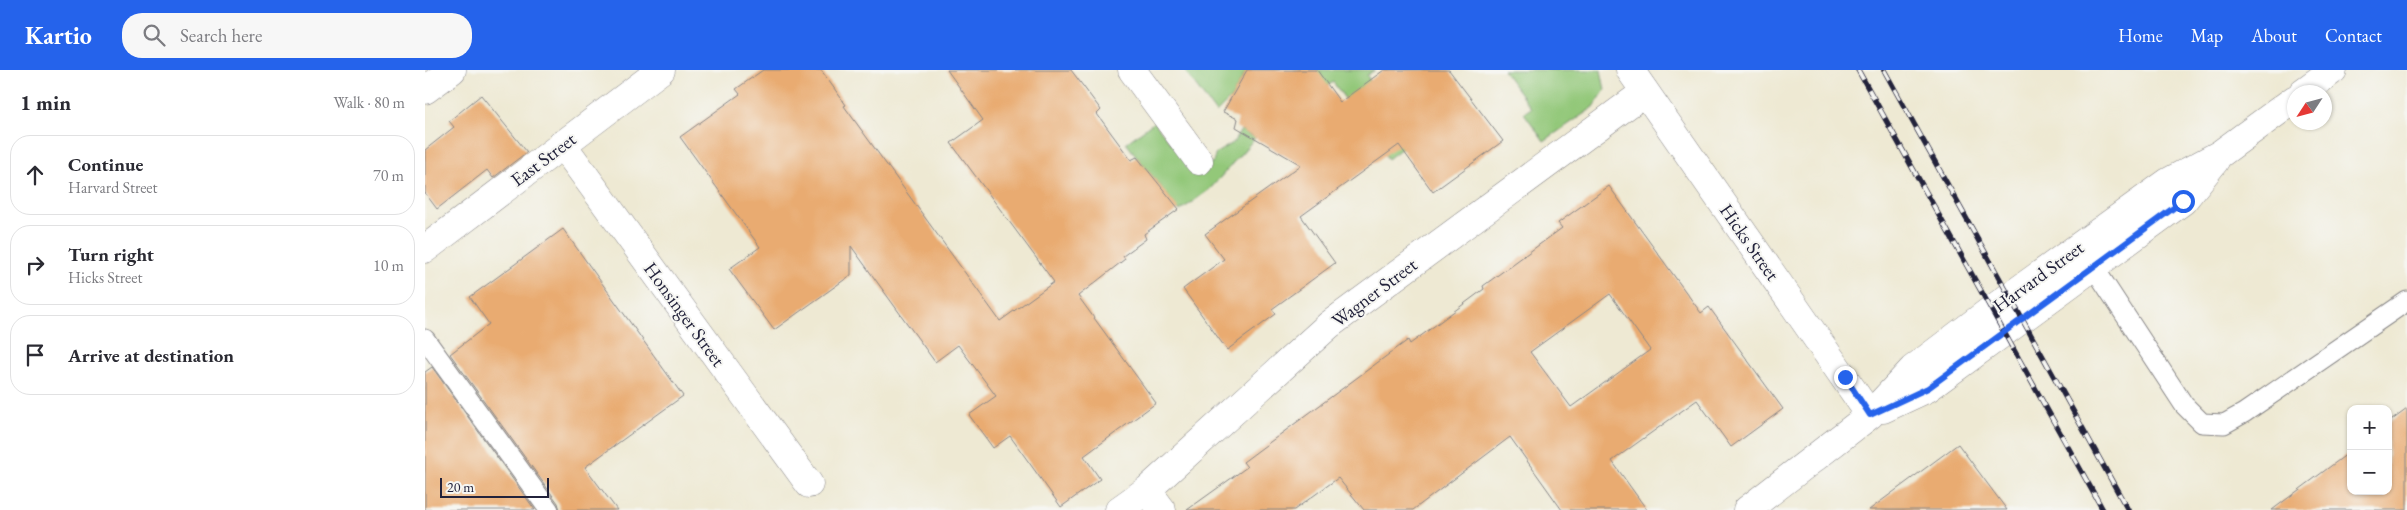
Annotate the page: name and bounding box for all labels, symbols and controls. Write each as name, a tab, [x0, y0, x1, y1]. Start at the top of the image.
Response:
search box	[122, 13, 472, 58]
text: Kartio	[25, 20, 92, 51]
icon: search	[140, 21, 168, 49]
text: Search here	[180, 23, 262, 48]
text: Home	[2118, 24, 2163, 47]
text: Map	[2191, 24, 2223, 47]
text: About	[2251, 24, 2297, 47]
text: Contact	[2325, 24, 2382, 47]
north arrow	[2287, 85, 2332, 130]
text: 1 min	[20, 89, 71, 116]
text: Walk · 80 m	[334, 92, 405, 113]
street label: East Street	[506, 127, 581, 192]
text: Continue	[68, 152, 143, 177]
icon: ahead	[21, 161, 49, 189]
text: 70 m	[373, 165, 404, 186]
text: Harvard Street	[68, 177, 158, 198]
route start	[2172, 190, 2195, 213]
street label: Hicks Street	[1714, 199, 1785, 286]
street label: Harvard Street	[1988, 235, 2089, 318]
text: Turn right	[68, 242, 154, 267]
icon: right	[21, 251, 49, 279]
street label: Wagner Street	[1327, 252, 1422, 333]
text: 10 m	[373, 255, 404, 276]
street label: Honsinger Street	[638, 257, 731, 372]
text: Hicks Street	[68, 267, 142, 288]
icon: arrive	[21, 341, 49, 369]
text: Arrive at destination	[68, 343, 234, 368]
route end	[1834, 366, 1857, 389]
map controls	[2347, 405, 2392, 495]
button: +	[2347, 405, 2392, 450]
button: −	[2347, 450, 2392, 495]
scale bar	[440, 475, 549, 498]
text: 20 m	[447, 478, 474, 496]

